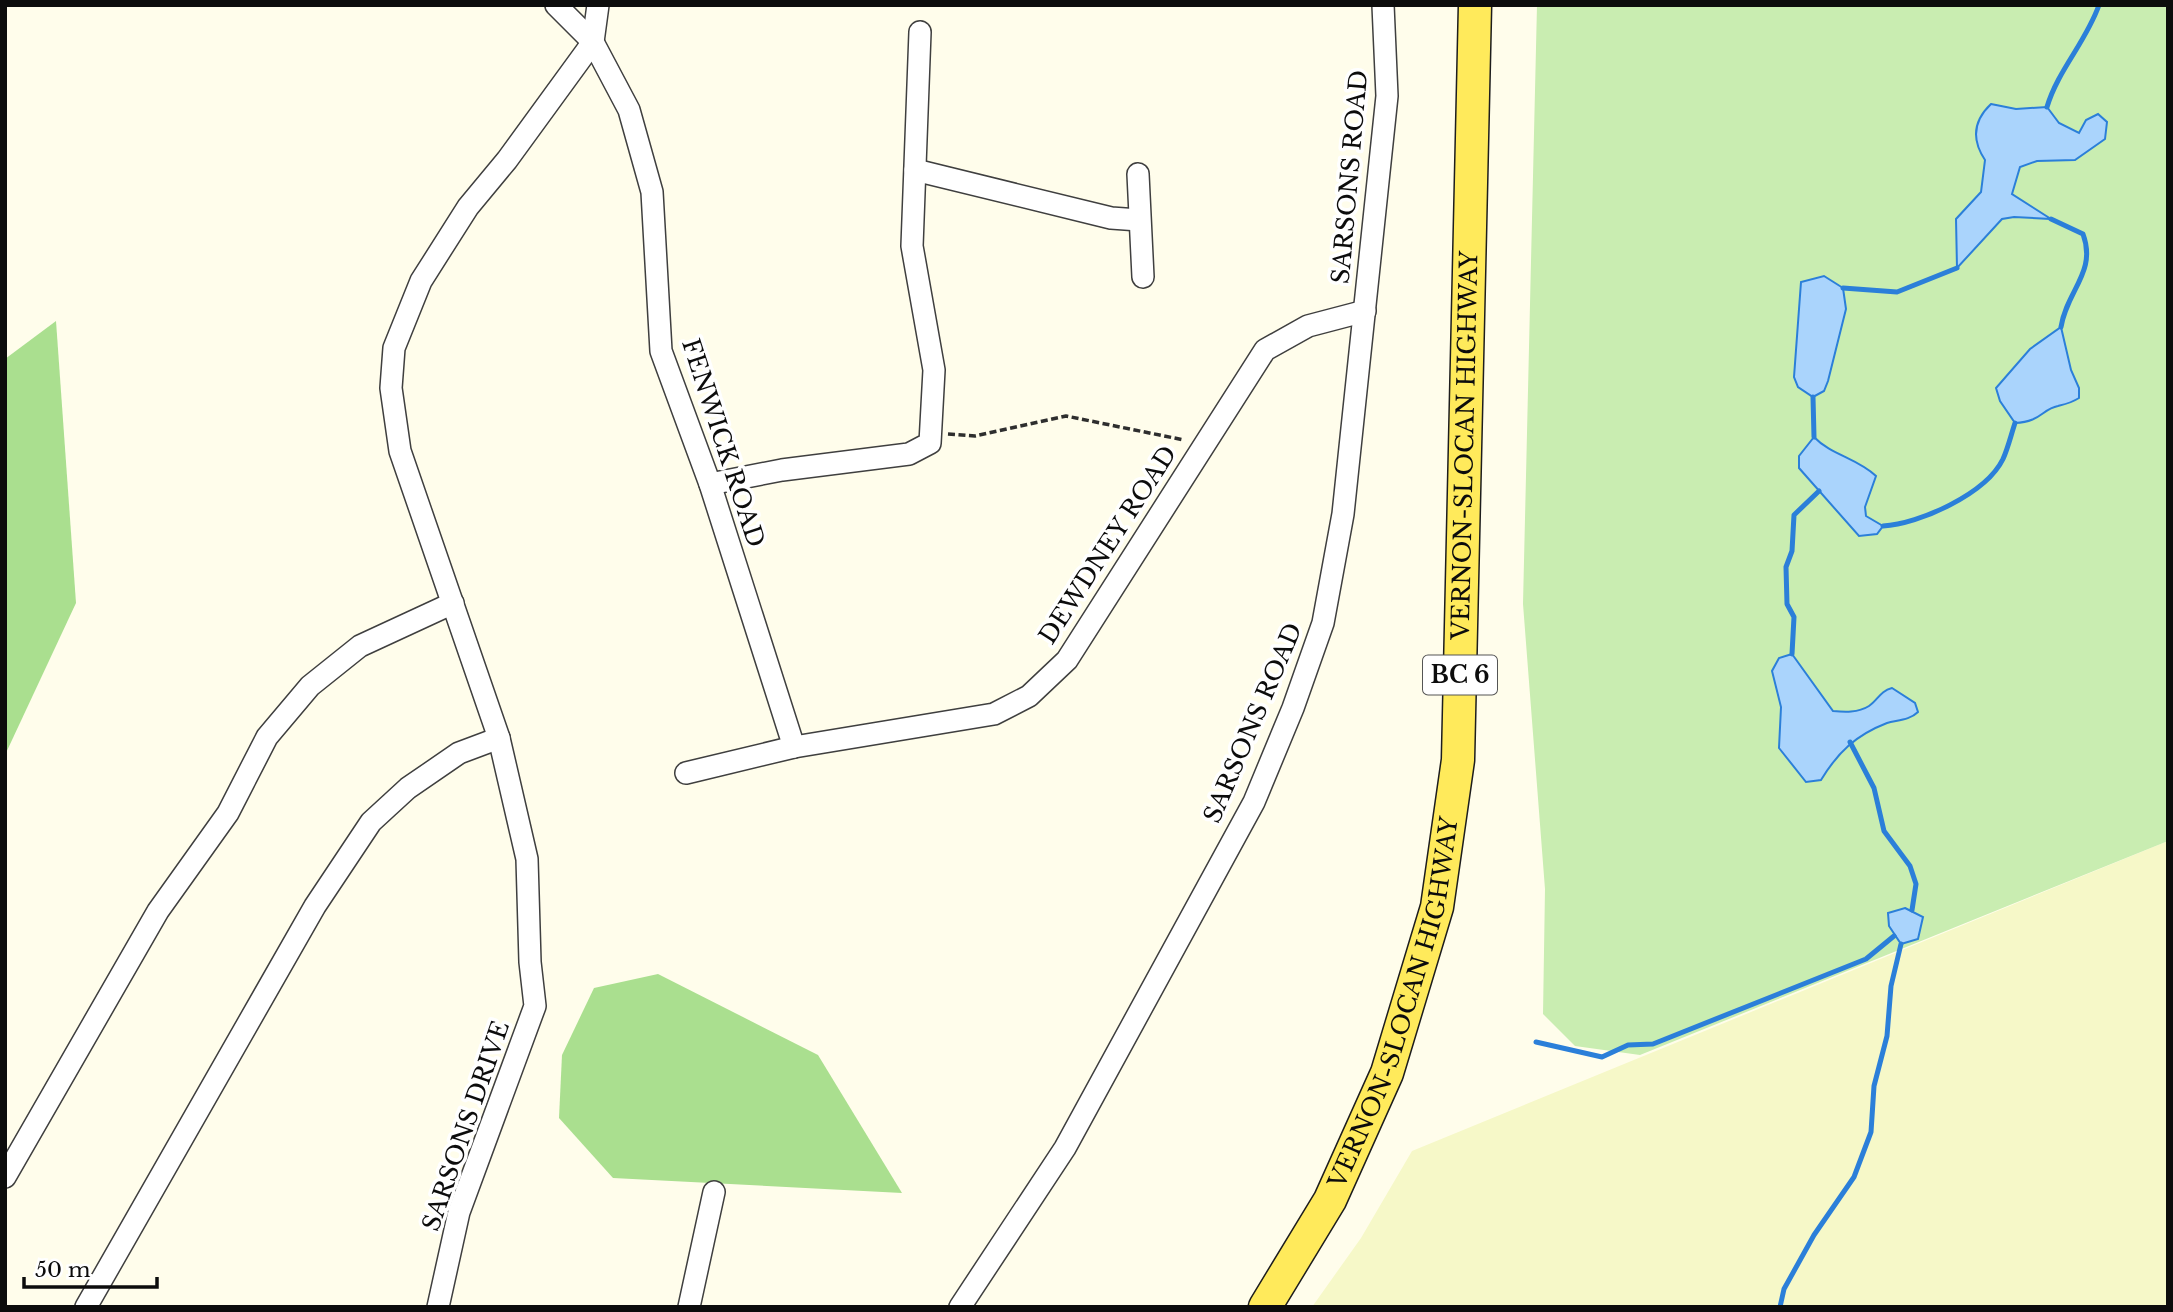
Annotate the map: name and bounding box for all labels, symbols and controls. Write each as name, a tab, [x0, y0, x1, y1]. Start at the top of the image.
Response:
street label: SARSONS ROAD	[1326, 69, 1373, 285]
street label: VERNON-SLOCAN HIGHWAY	[1446, 250, 1483, 641]
street label: FENWICK ROAD	[676, 335, 771, 551]
street label: DEWDNEY ROAD	[1033, 440, 1182, 649]
street label: SARSONS ROAD	[1197, 618, 1308, 827]
road number: BC 6	[1423, 656, 1497, 694]
street label: VERNON-SLOCAN HIGHWAY	[1322, 815, 1464, 1194]
street label: SARSONS DRIVE	[416, 1017, 515, 1235]
scale bar	[24, 1246, 158, 1290]
text: 50 m	[35, 1257, 91, 1283]

